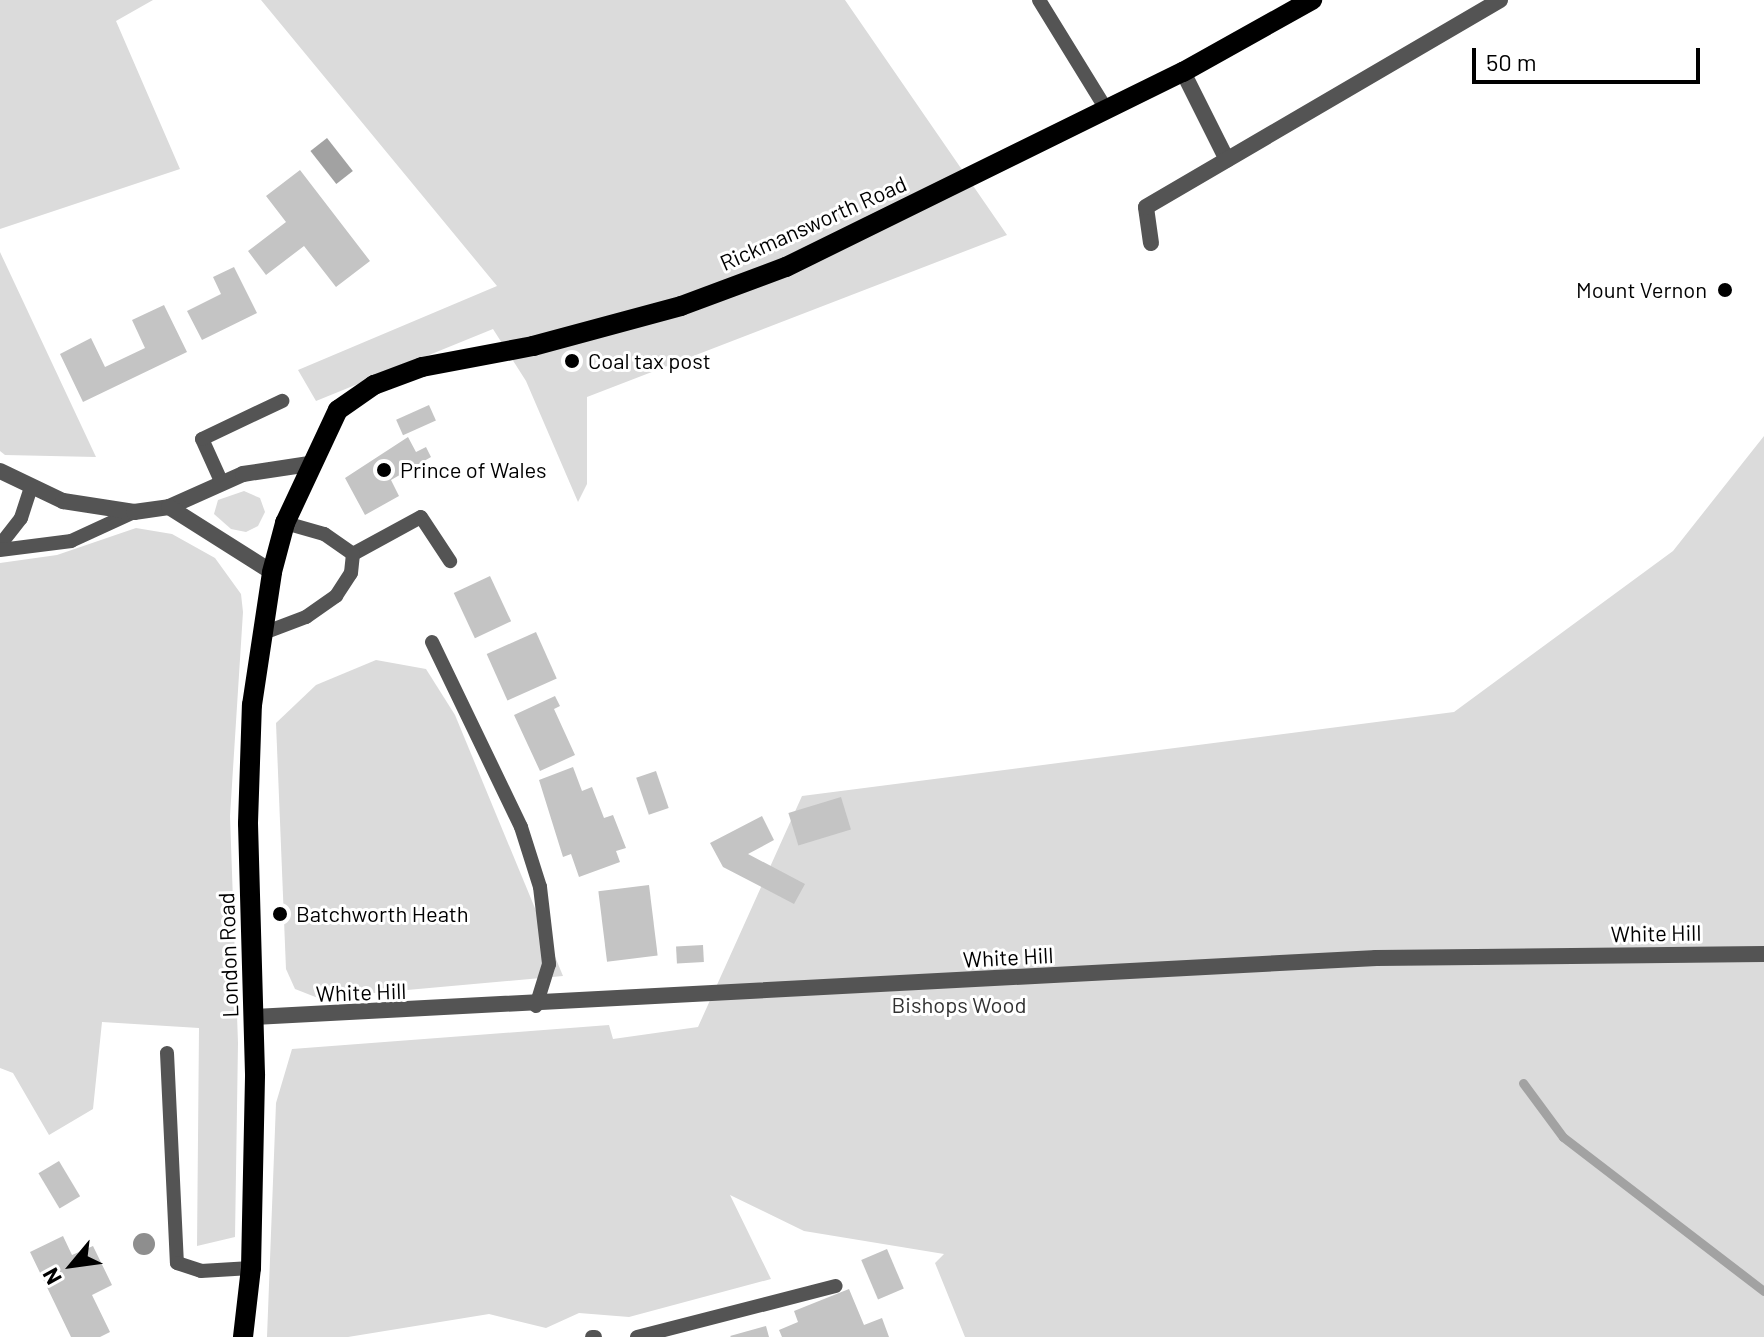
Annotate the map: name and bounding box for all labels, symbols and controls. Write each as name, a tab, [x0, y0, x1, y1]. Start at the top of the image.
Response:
scale bar	[1476, 32, 1704, 82]
text: 50 m	[1486, 47, 1537, 76]
street label: Rickmansworth Road	[716, 170, 910, 276]
place label: Mount Vernon	[1576, 277, 1707, 303]
marker: Mount Vernon	[1714, 279, 1736, 301]
place label: Coal tax post	[588, 348, 711, 374]
marker: Coal tax post	[563, 352, 581, 370]
place label: Prince of Wales	[400, 457, 547, 483]
marker: Prince of Wales	[375, 461, 393, 479]
street label: London Road	[213, 892, 243, 1018]
place label: Batchworth Heath	[296, 901, 469, 927]
marker: Batchworth Heath	[271, 905, 289, 923]
street label: White Hill	[1610, 919, 1702, 947]
street label: White Hill	[962, 941, 1054, 973]
street label: White Hill	[315, 977, 407, 1007]
park label: Bishops Wood	[891, 992, 1027, 1018]
north arrow	[32, 1225, 112, 1305]
text: N	[36, 1264, 66, 1289]

